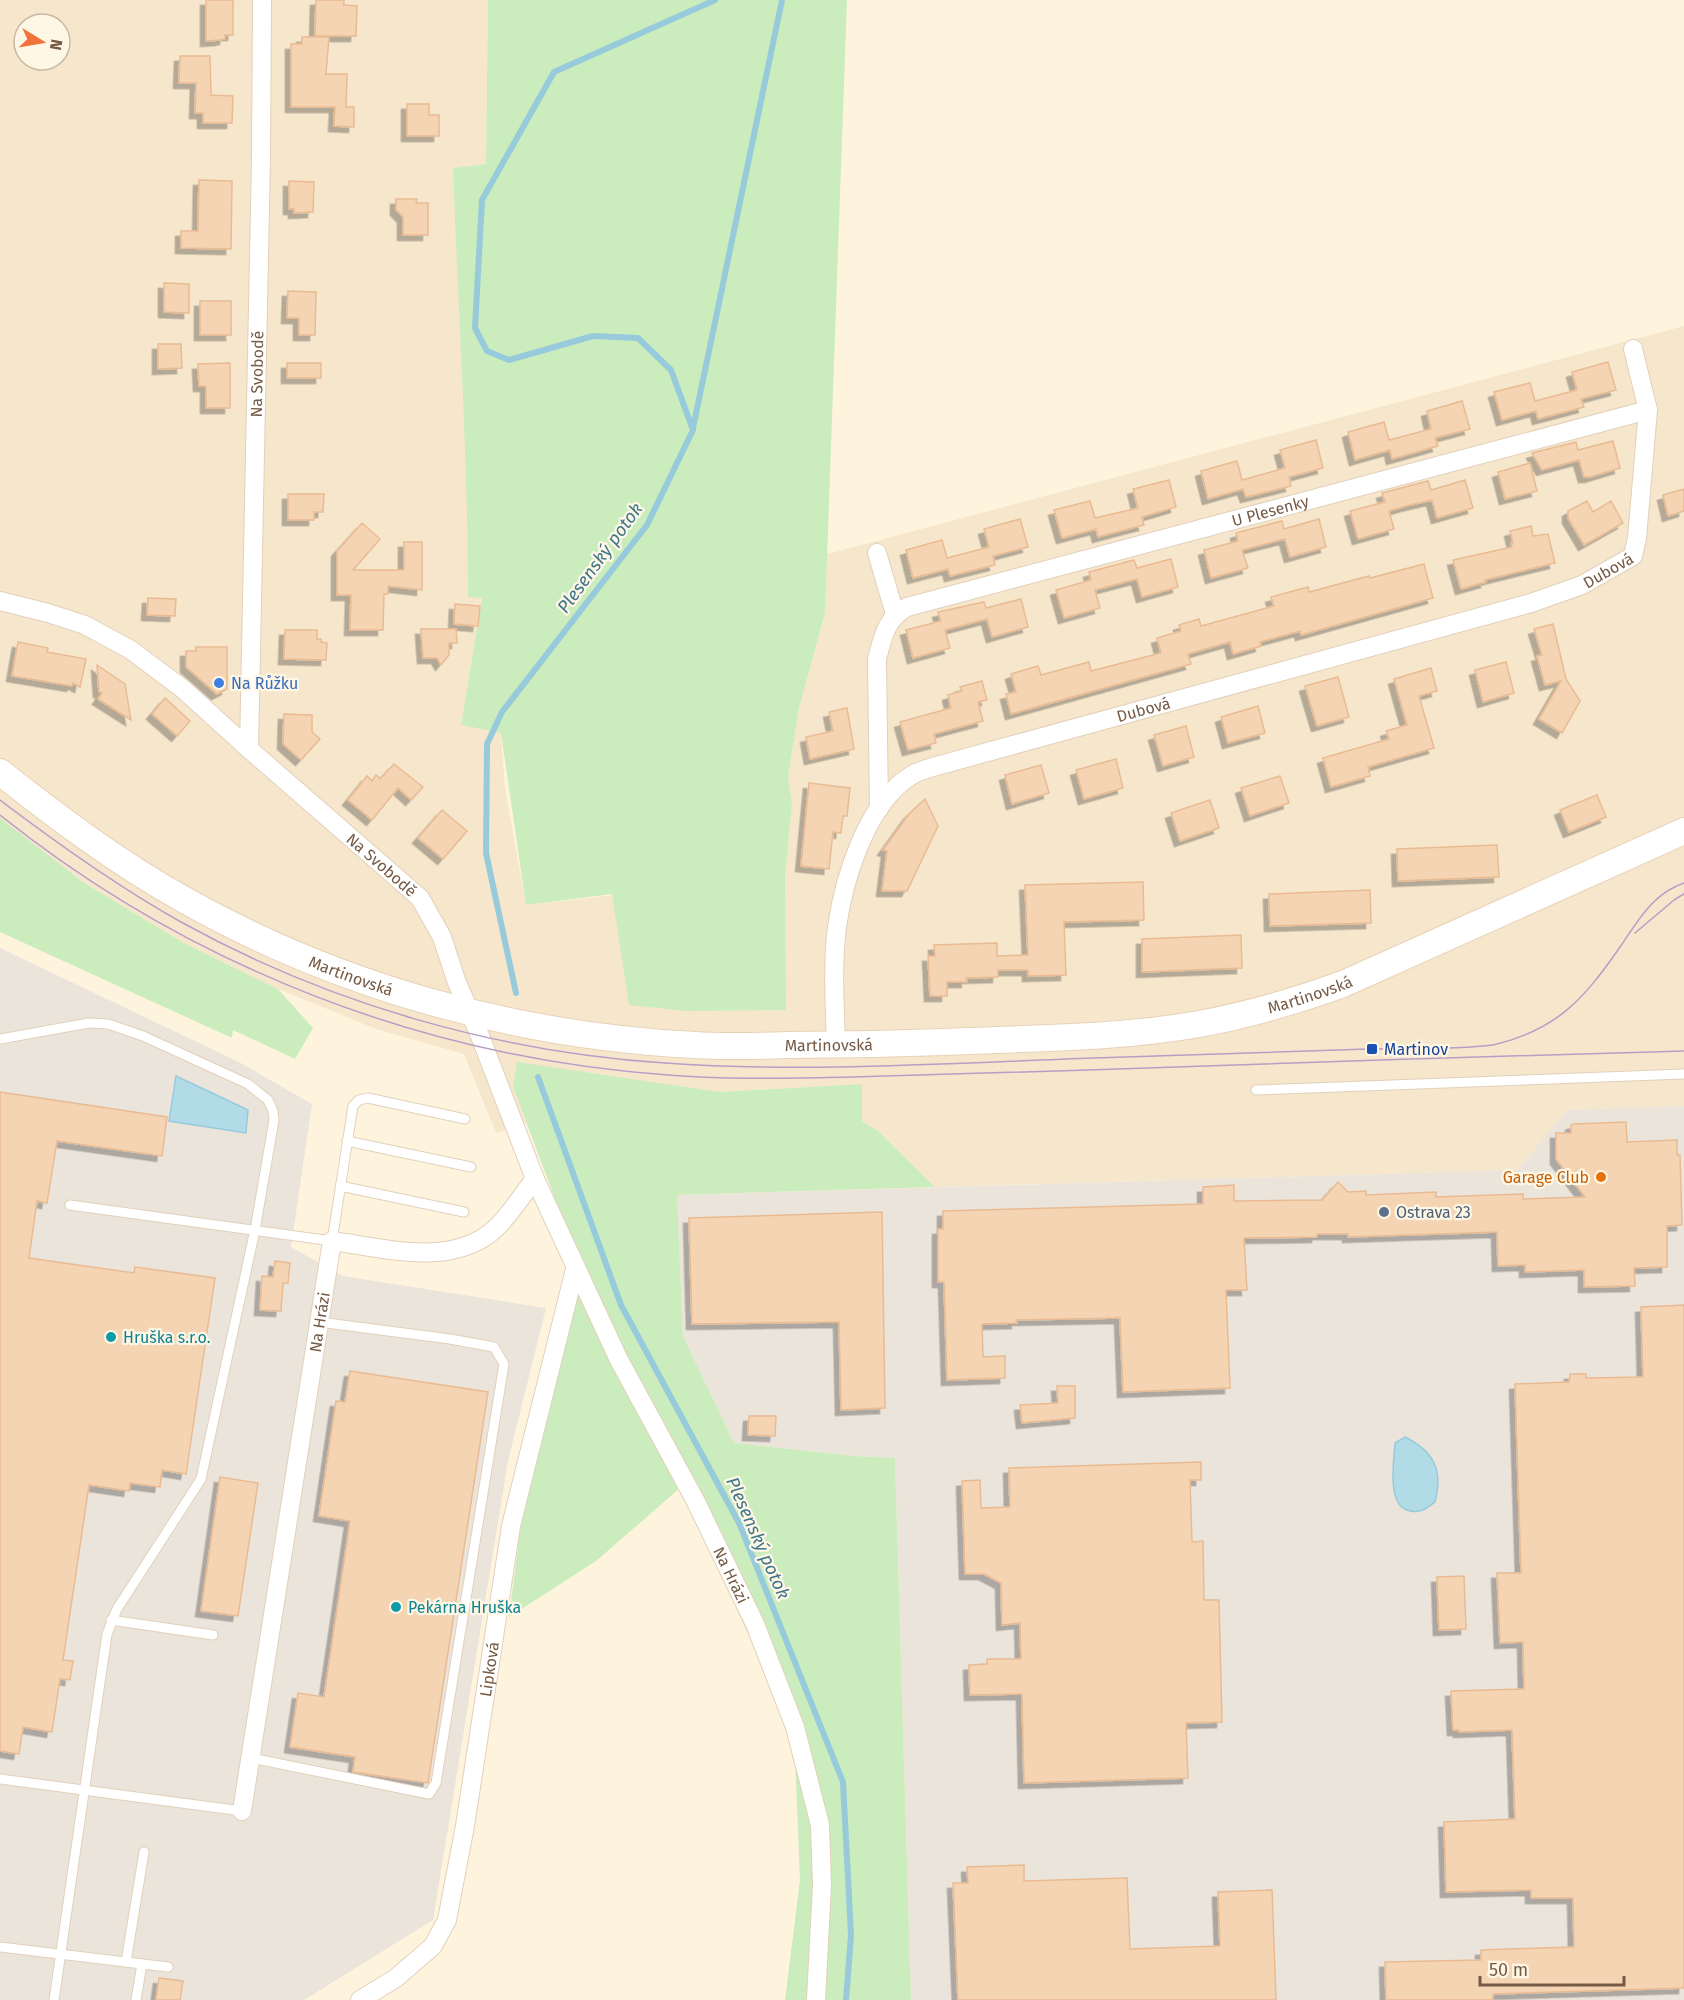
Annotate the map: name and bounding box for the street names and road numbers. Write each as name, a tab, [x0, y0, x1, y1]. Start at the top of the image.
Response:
street label: Na Svobodě	[246, 330, 267, 418]
street label: U Plesenky	[1230, 491, 1311, 530]
street label: Dubová	[1580, 548, 1637, 592]
street label: Dubová	[1114, 693, 1172, 726]
street label: Na Svobodě	[343, 829, 421, 900]
street label: Martinovská	[306, 952, 396, 999]
street label: Martinovská	[1265, 971, 1355, 1017]
street label: Martinovská	[785, 1035, 873, 1055]
street label: Na Hrázi	[305, 1291, 333, 1353]
street label: Na Hrázi	[710, 1544, 753, 1606]
street label: Lipková	[475, 1640, 503, 1698]

